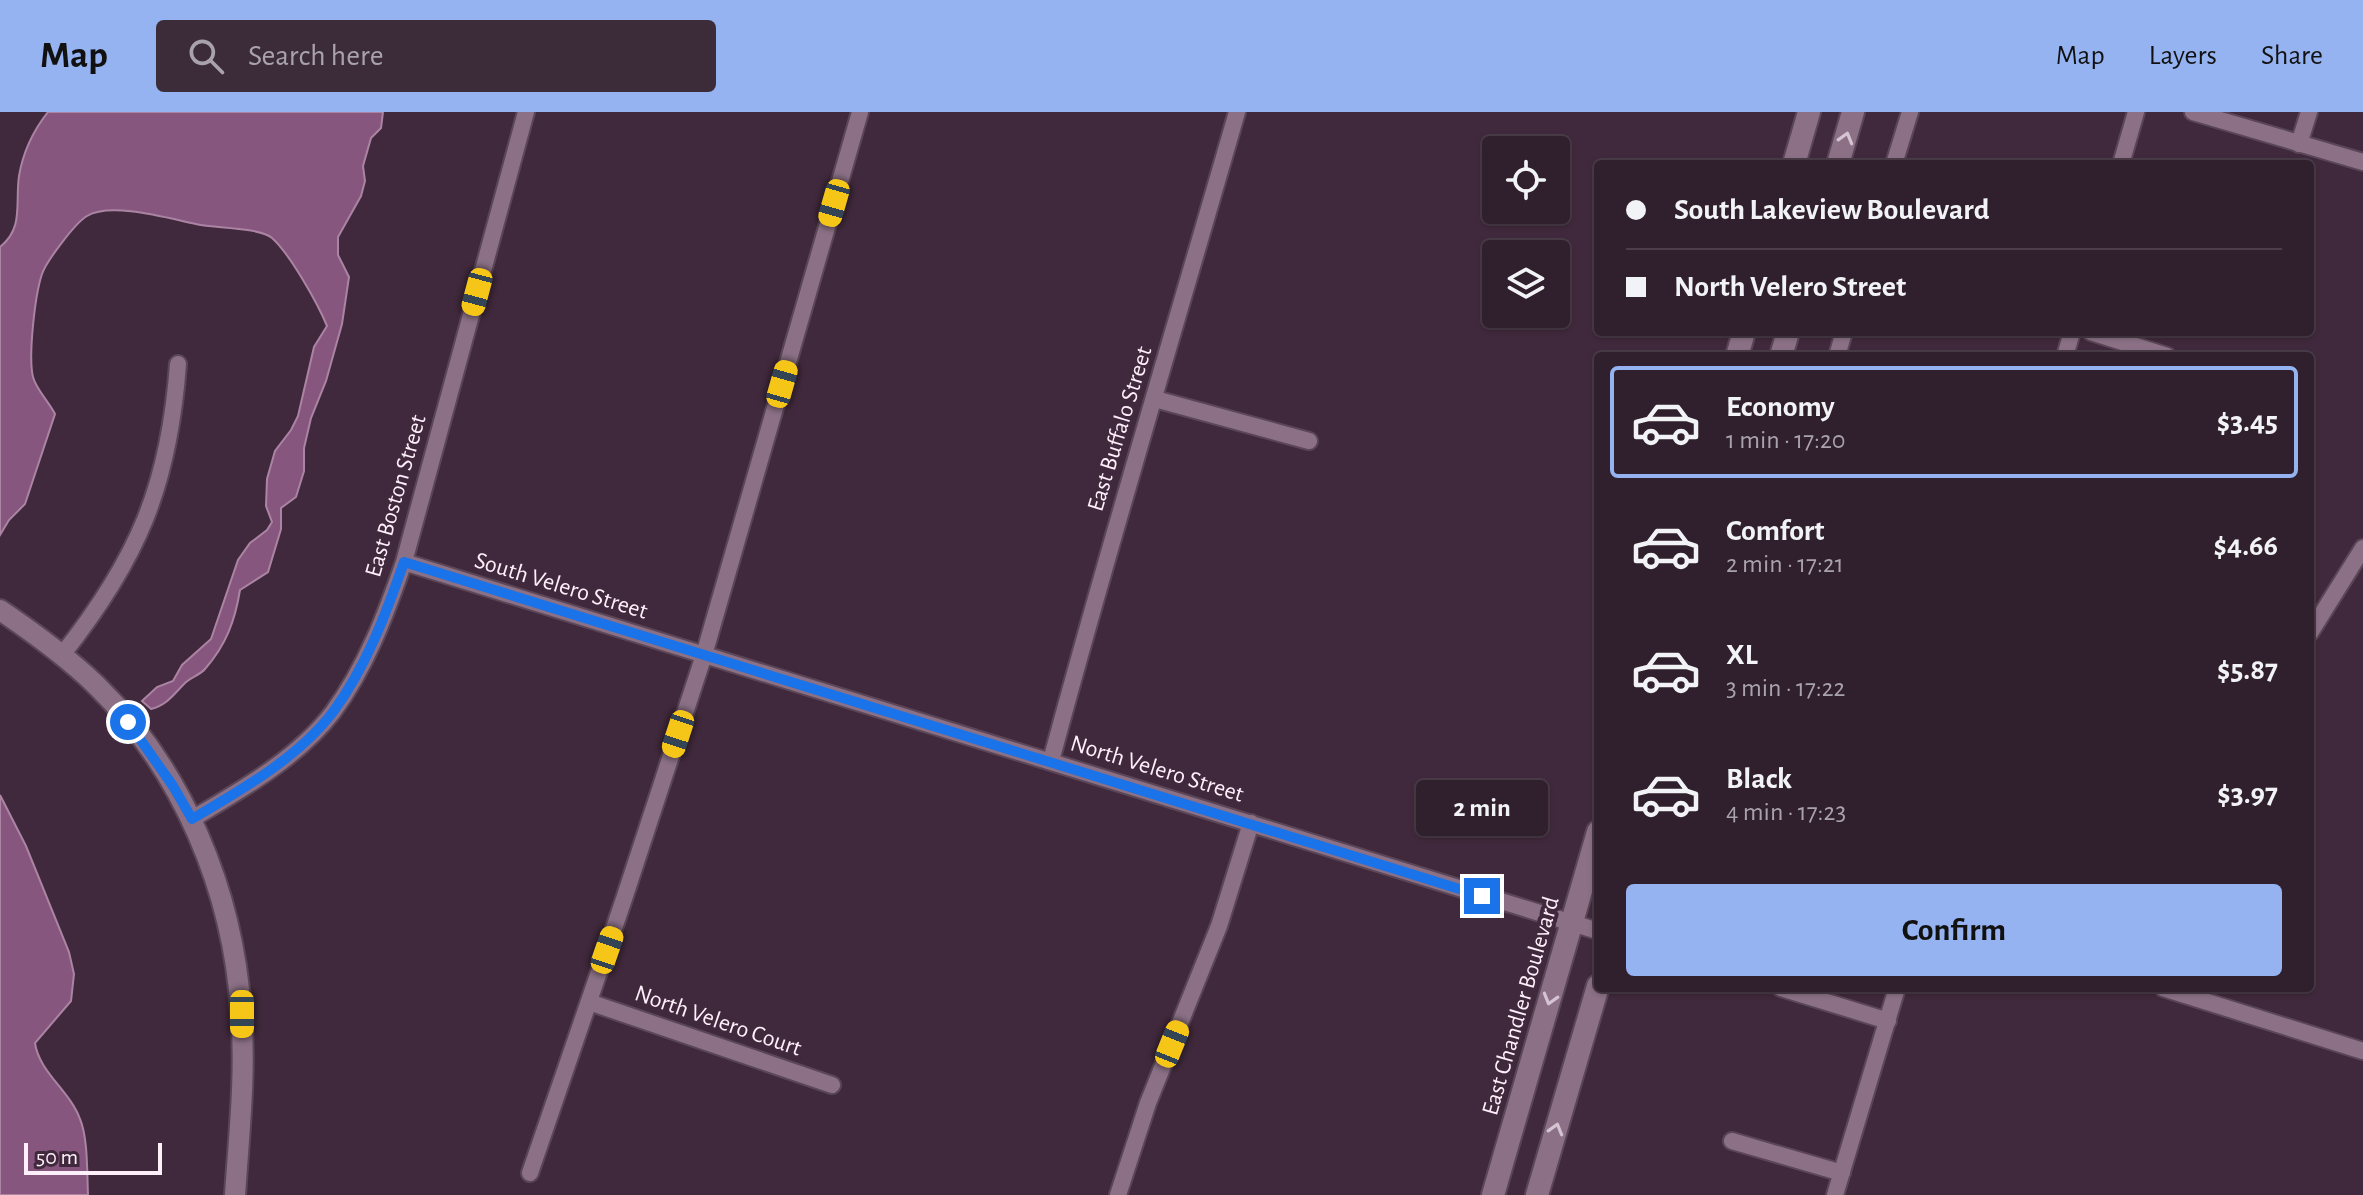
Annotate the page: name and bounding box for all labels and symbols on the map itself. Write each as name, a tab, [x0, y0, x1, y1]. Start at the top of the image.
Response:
one-way arrow	[1837, 132, 1853, 145]
car	[816, 177, 852, 229]
car	[459, 266, 495, 318]
street label: East Buffalo Street	[1084, 343, 1157, 514]
car	[764, 358, 800, 410]
street label: East Boston Street	[361, 412, 431, 580]
street label: South Velero Street	[472, 548, 651, 624]
route start	[110, 704, 146, 740]
car	[659, 707, 697, 761]
street label: North Velero Street	[1068, 731, 1247, 807]
callout: 2 min	[1416, 780, 1548, 836]
route end	[1464, 878, 1500, 914]
street label: East Chandler Boulevard	[1478, 894, 1564, 1118]
car	[588, 923, 626, 977]
street label: North Velero Court	[632, 981, 805, 1061]
car	[230, 990, 254, 1038]
one-way arrow	[1543, 991, 1559, 1005]
car	[1152, 1017, 1192, 1071]
one-way arrow	[1547, 1123, 1563, 1137]
scale bar	[24, 1139, 162, 1175]

